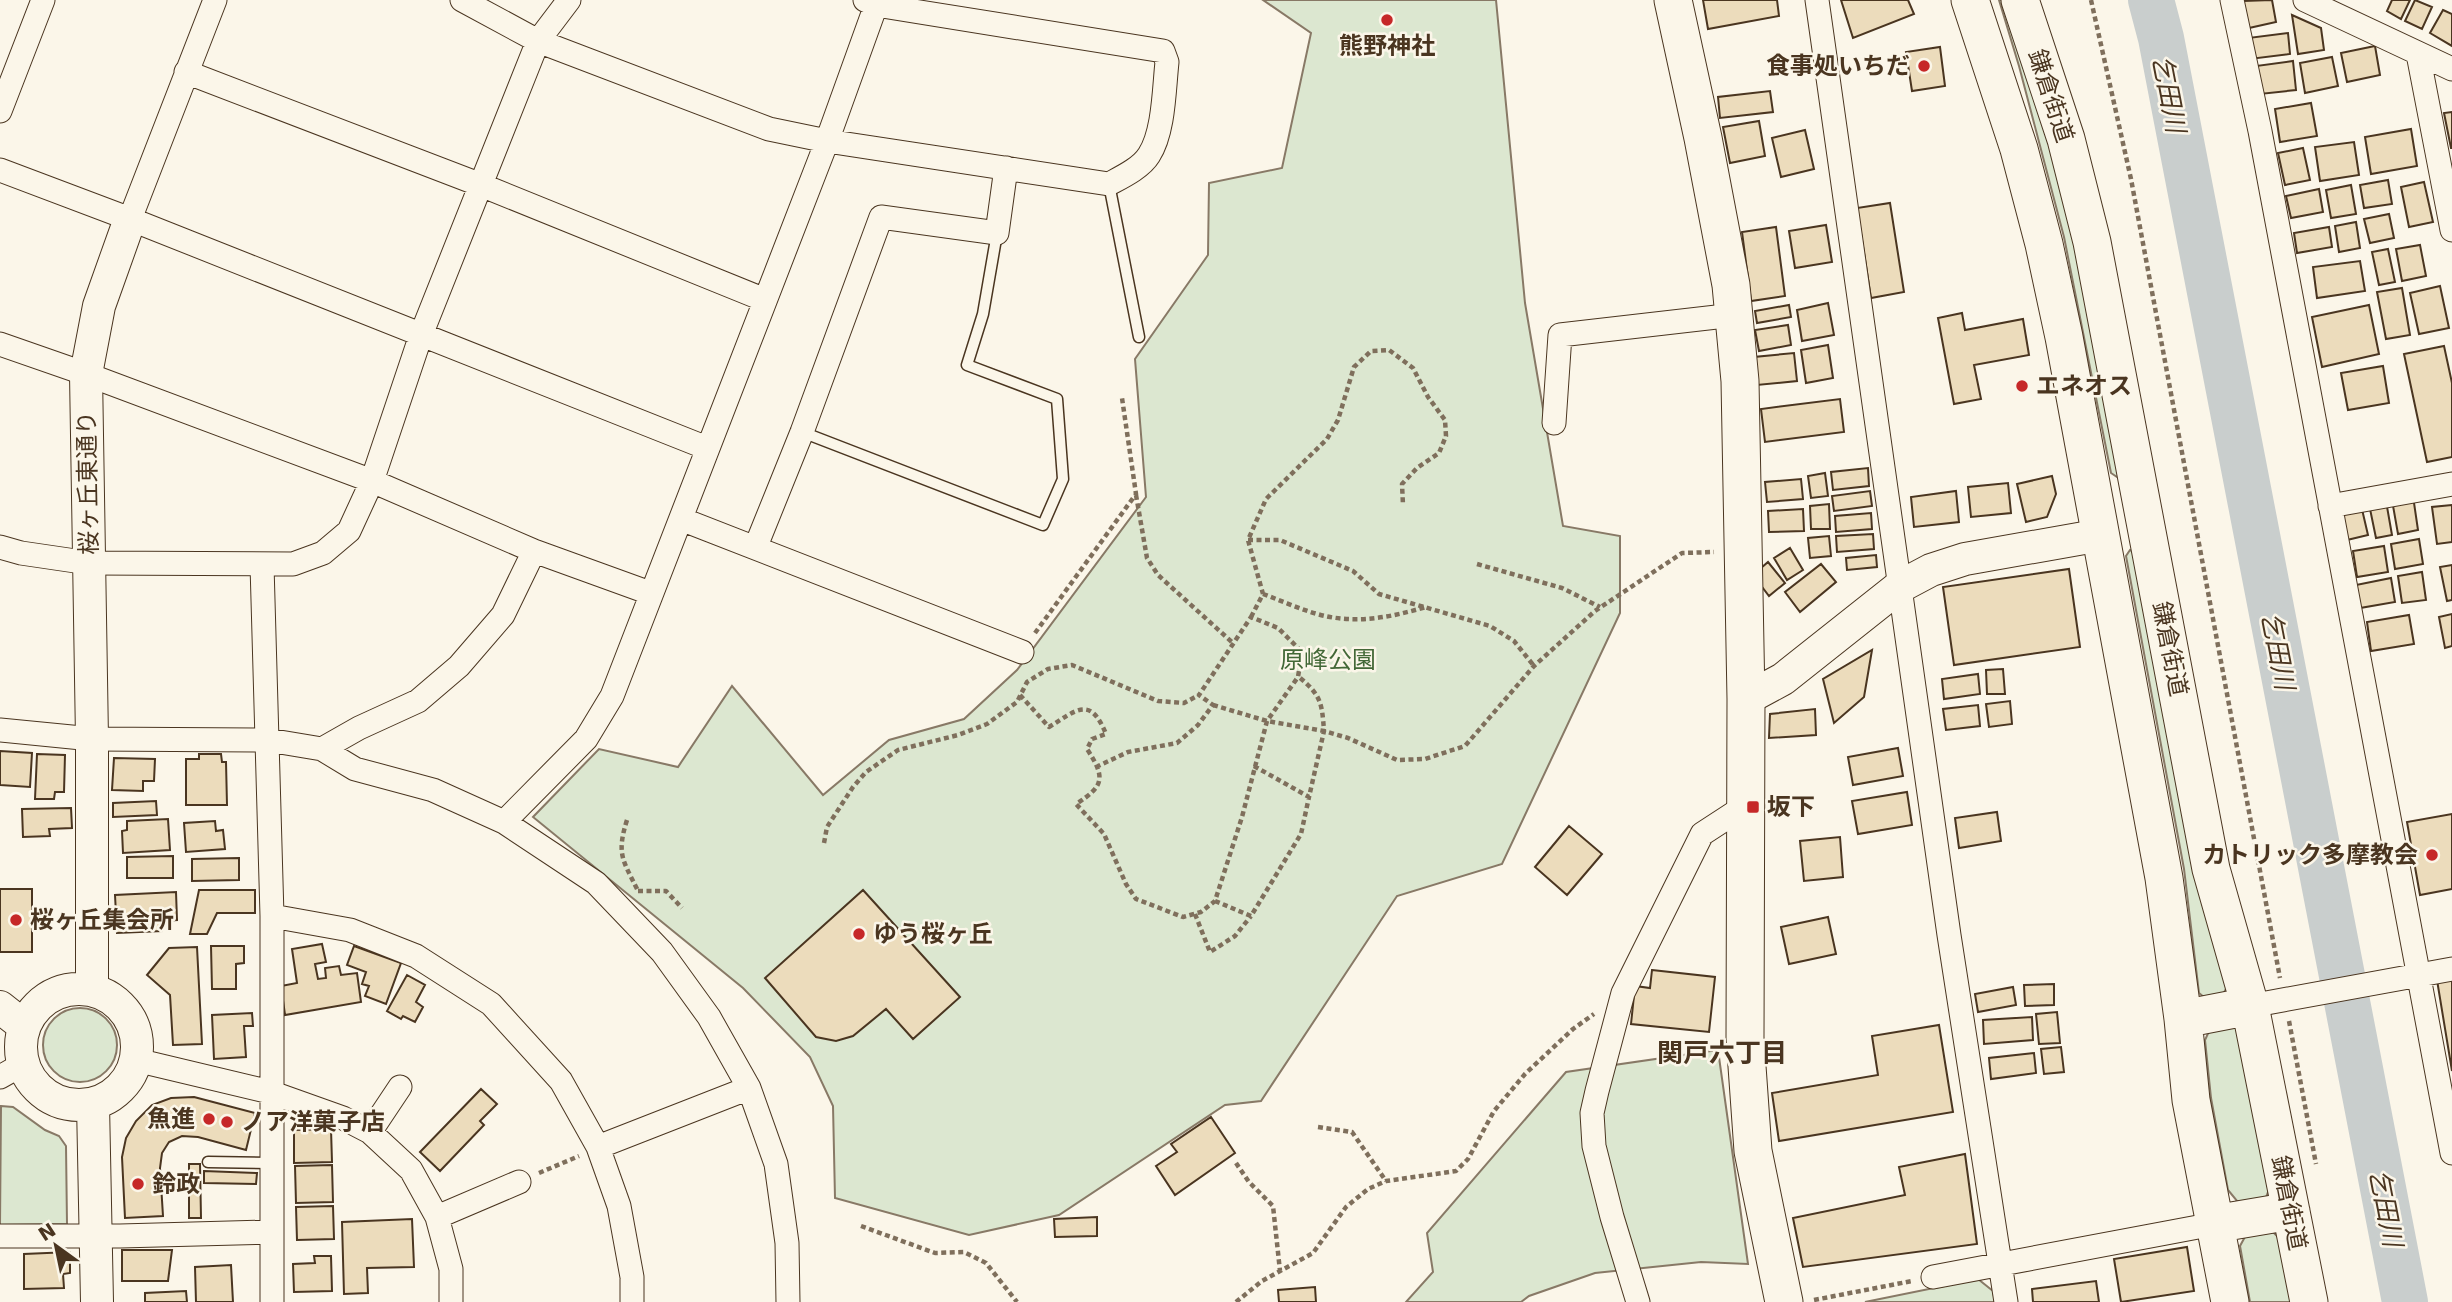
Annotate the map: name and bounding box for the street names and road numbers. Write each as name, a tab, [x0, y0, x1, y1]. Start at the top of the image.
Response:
street label: 鎌倉街道	[2023, 46, 2079, 146]
street label: 桜ヶ丘東通り	[73, 411, 103, 555]
street label: 鎌倉街道	[2147, 599, 2193, 699]
street label: 鎌倉街道	[2266, 1153, 2312, 1253]

